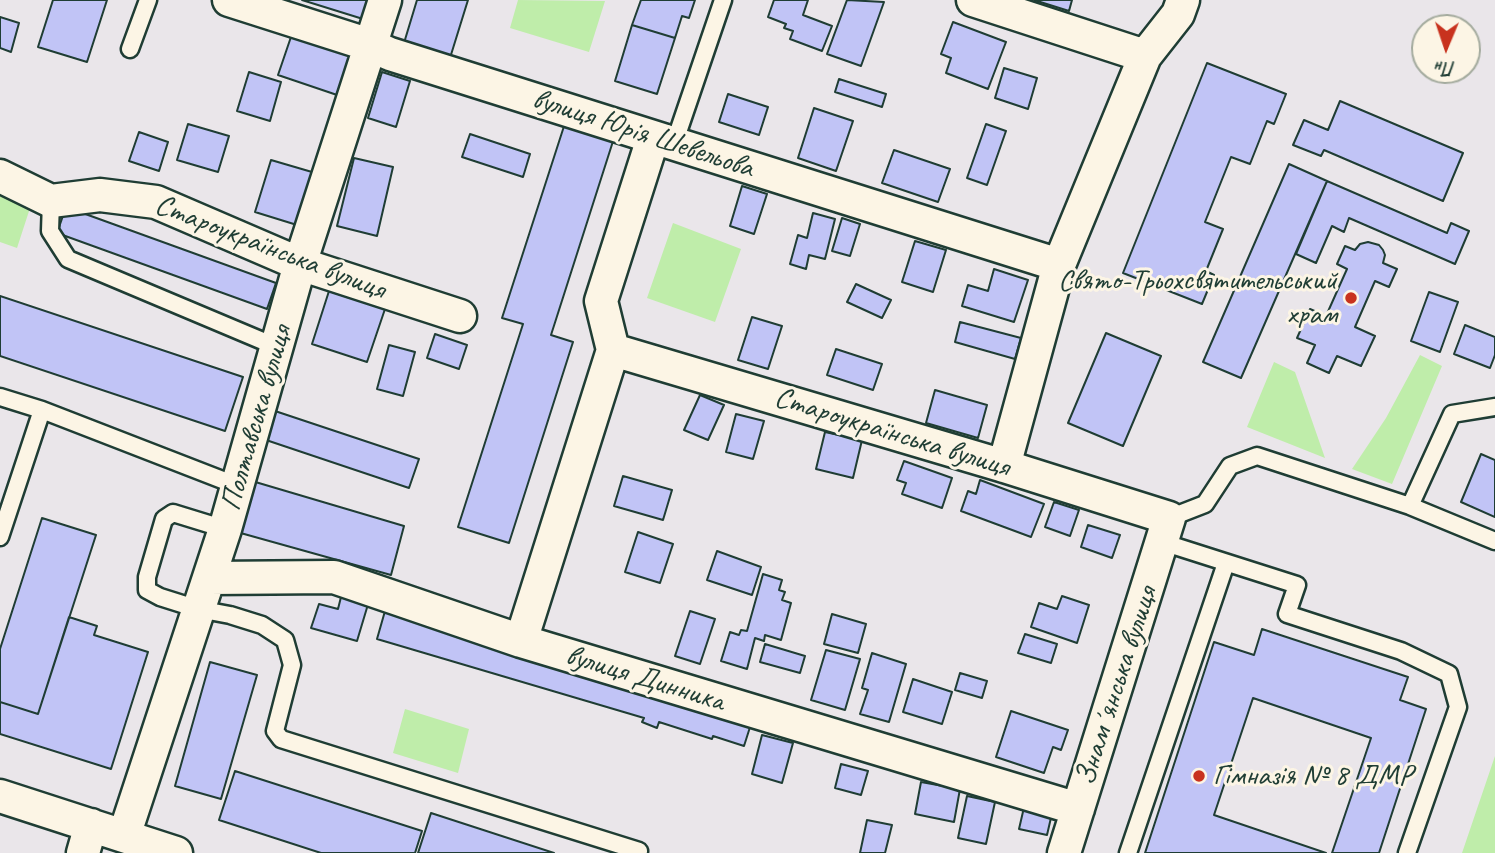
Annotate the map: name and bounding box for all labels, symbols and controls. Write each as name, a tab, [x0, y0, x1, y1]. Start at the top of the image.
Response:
north arrow	[1411, 14, 1481, 84]
text: Пн	[1435, 56, 1456, 80]
street label: вулиця Юрія Шевельова	[528, 81, 758, 187]
street label: Староукраїнська вулиця	[150, 187, 390, 309]
place label: Свято-Трьохсвятительський храм	[1058, 263, 1337, 334]
marker: Свято-Трьохсвятительський храм	[1343, 290, 1359, 306]
street label: Полтавська вулиця	[213, 321, 301, 515]
street label: Староукраїнська вулиця	[770, 380, 1014, 486]
street label: Знамʼянська вулиця	[1068, 582, 1166, 790]
street label: вулиця Динника	[561, 638, 729, 720]
place label: Гімназія № 8 ДМР	[1213, 758, 1413, 794]
marker: Гімназія № 8 ДМР	[1191, 768, 1207, 784]

